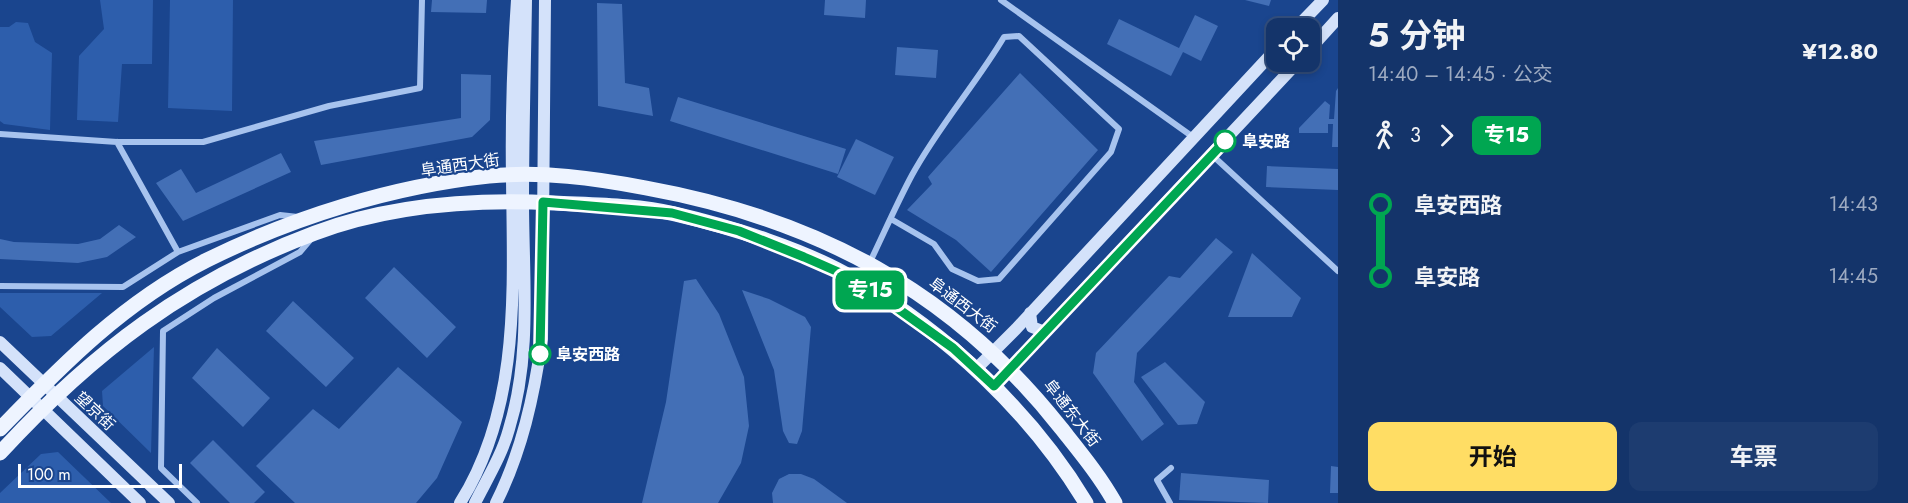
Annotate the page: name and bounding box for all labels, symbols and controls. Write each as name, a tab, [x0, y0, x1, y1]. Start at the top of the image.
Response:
text: 5 分钟	[1368, 12, 1465, 59]
map controls	[1266, 18, 1320, 72]
button: locate	[1266, 18, 1320, 72]
text: ¥12.80	[1802, 35, 1878, 67]
text: 14:40 – 14:45 · 公交	[1368, 60, 1553, 89]
icon: walk	[1368, 119, 1401, 152]
icon: forward	[1430, 119, 1463, 152]
text: 专15	[1484, 120, 1529, 150]
text: 3	[1410, 121, 1421, 150]
marker: 阜安路	[1214, 130, 1236, 152]
place label: 阜安路	[1242, 130, 1290, 153]
street label: 阜通西大街	[419, 148, 501, 182]
text: 阜安西路	[1414, 189, 1502, 221]
text: 14:43	[1829, 190, 1878, 219]
text: 阜安路	[1414, 261, 1480, 293]
text: 14:45	[1828, 262, 1878, 291]
line badge: 专15	[836, 270, 904, 310]
street label: 阜通西大街	[924, 272, 1002, 338]
text: 专15	[847, 275, 893, 305]
marker: 阜安西路	[529, 343, 551, 365]
place label: 阜安西路	[556, 343, 620, 366]
street label: 阜通东大街	[1038, 374, 1106, 452]
street label: 望京街	[70, 386, 120, 436]
button: 开始	[1368, 422, 1617, 491]
button: 车票	[1629, 422, 1878, 491]
scale bar	[18, 461, 182, 488]
text: 100 m	[27, 463, 71, 486]

